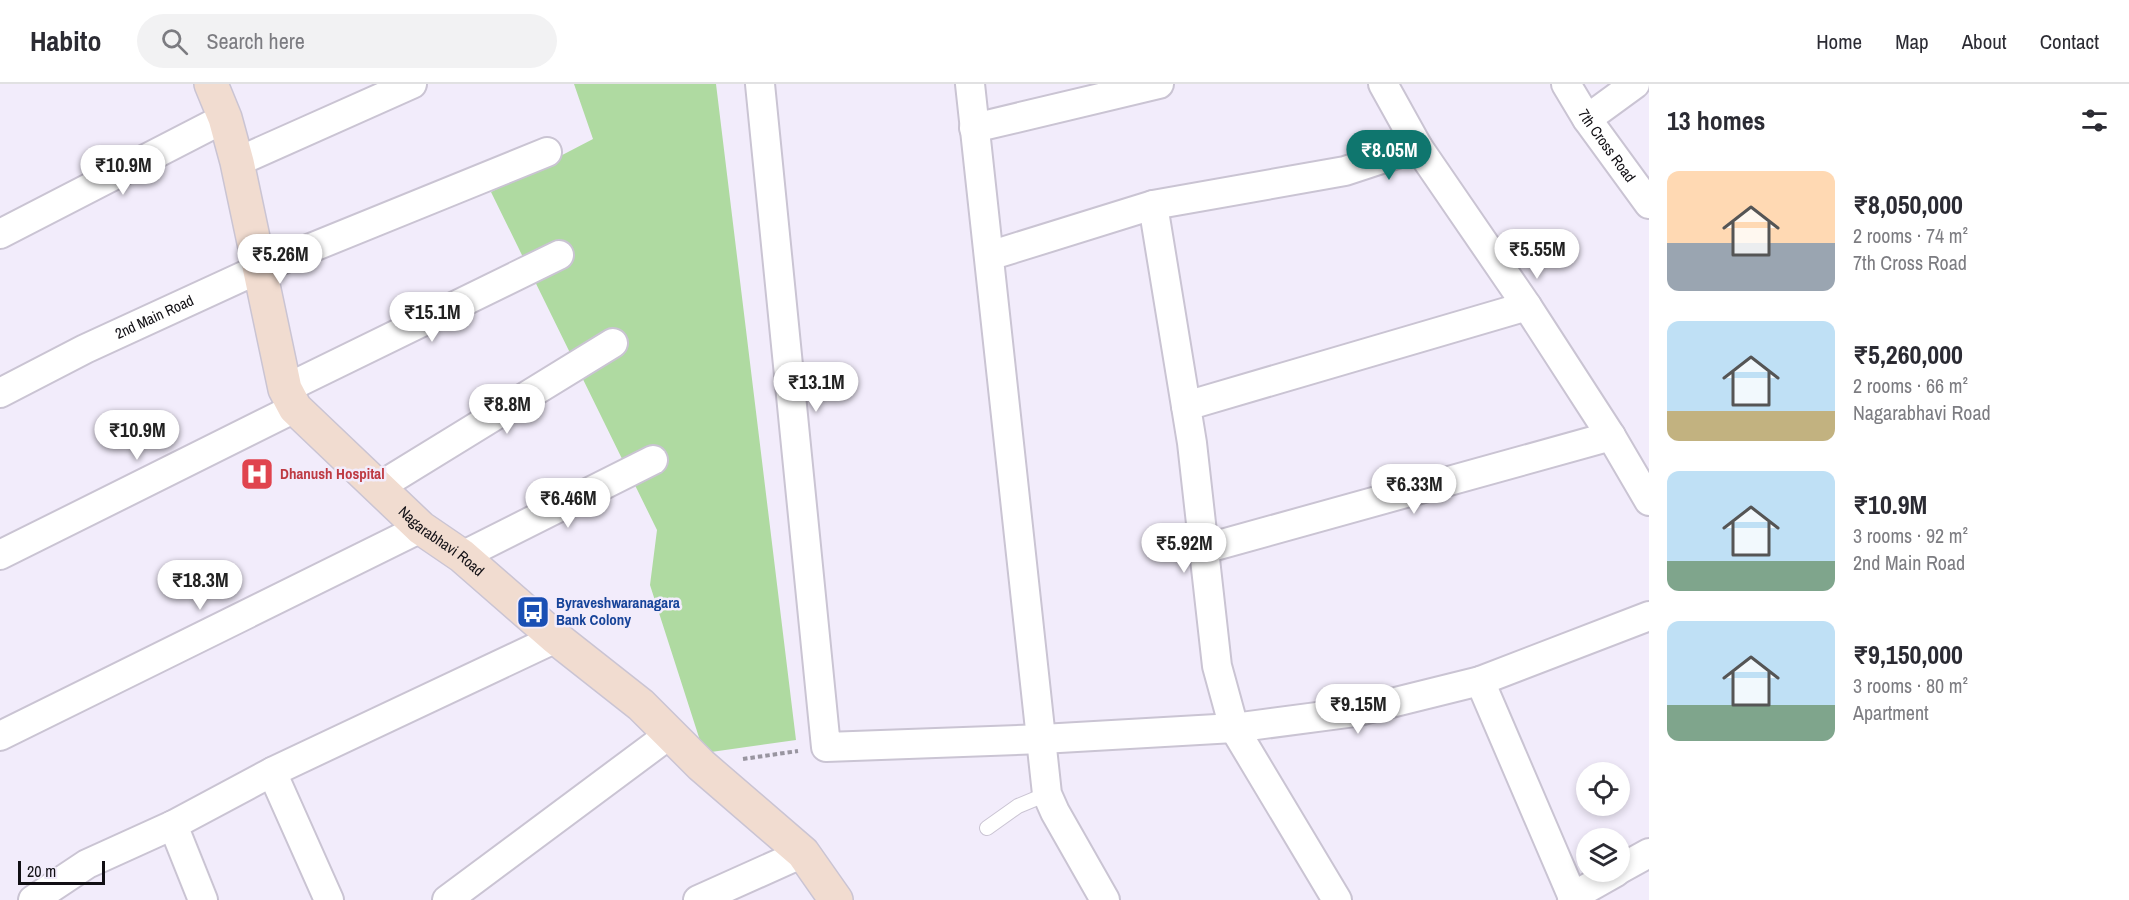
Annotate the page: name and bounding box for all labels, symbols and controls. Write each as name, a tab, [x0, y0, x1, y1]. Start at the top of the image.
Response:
search box	[137, 14, 557, 68]
text: Habito	[30, 22, 101, 60]
icon: search	[158, 25, 191, 58]
text: Search here	[206, 26, 305, 56]
text: Home	[1816, 27, 1862, 56]
text: Map	[1895, 27, 1929, 56]
text: About	[1962, 27, 2007, 56]
text: Contact	[2040, 27, 2099, 56]
text: 13 homes	[1667, 103, 1765, 138]
icon: filters	[2078, 104, 2111, 137]
street label: 7th Cross Road	[1573, 105, 1641, 186]
pin: ₹8.05M	[1340, 130, 1438, 181]
text: ₹8.05M	[1360, 136, 1418, 163]
pin: ₹10.9M	[74, 145, 172, 196]
text: ₹10.9M	[94, 151, 152, 178]
text: ₹8,050,000	[1853, 187, 1963, 222]
icon: home	[1715, 195, 1787, 267]
text: 2 rooms · 74 m²	[1853, 222, 1968, 249]
pin: ₹5.55M	[1488, 229, 1586, 280]
pin: ₹5.26M	[231, 234, 329, 285]
text: ₹5.55M	[1508, 235, 1566, 262]
text: ₹5.26M	[251, 240, 309, 267]
text: 7th Cross Road	[1853, 249, 1967, 276]
street label: 2nd Main Road	[111, 290, 197, 344]
pin: ₹15.1M	[383, 292, 481, 343]
text: ₹15.1M	[403, 298, 461, 325]
text: ₹5,260,000	[1853, 337, 1963, 372]
icon: home	[1715, 345, 1787, 417]
pin: ₹13.1M	[767, 362, 865, 413]
text: ₹13.1M	[787, 368, 845, 395]
text: 2 rooms · 66 m²	[1853, 372, 1968, 399]
pin: ₹8.8M	[465, 384, 549, 435]
text: ₹8.8M	[483, 390, 531, 417]
text: Nagarabhavi Road	[1853, 399, 1991, 426]
pin: ₹10.9M	[88, 410, 186, 461]
text: ₹10.9M	[108, 416, 166, 443]
hospital icon: Dhanush Hospital	[239, 456, 275, 492]
place label: Dhanush Hospital	[280, 463, 385, 484]
pin: ₹6.33M	[1365, 464, 1463, 515]
text: ₹6.33M	[1385, 470, 1443, 497]
pin: ₹6.46M	[519, 478, 617, 529]
text: ₹6.46M	[539, 484, 597, 511]
text: ₹10.9M	[1853, 487, 1927, 522]
icon: home	[1715, 495, 1787, 567]
street label: Nagarabhavi Road	[394, 501, 489, 581]
text: 3 rooms · 92 m²	[1853, 522, 1968, 549]
pin: ₹5.92M	[1135, 523, 1233, 574]
text: ₹5.92M	[1155, 529, 1213, 556]
text: 2nd Main Road	[1853, 549, 1965, 576]
pin: ₹18.3M	[151, 560, 249, 611]
text: ₹18.3M	[171, 566, 229, 593]
place label: Byraveshwaranagara Bank Colony	[556, 592, 680, 630]
bus stop icon: Byraveshwaranagara Bank Colony	[515, 594, 551, 630]
text: ₹9,150,000	[1853, 637, 1963, 672]
icon: home	[1715, 645, 1787, 717]
text: 3 rooms · 80 m²	[1853, 672, 1968, 699]
pin: ₹9.15M	[1309, 684, 1407, 735]
text: ₹9.15M	[1329, 690, 1387, 717]
text: Apartment	[1853, 699, 1929, 726]
map controls	[1576, 762, 1630, 882]
button: locate	[1576, 762, 1630, 816]
button: layers	[1576, 828, 1630, 882]
scale bar	[18, 858, 105, 886]
text: 20 m	[27, 860, 56, 882]

